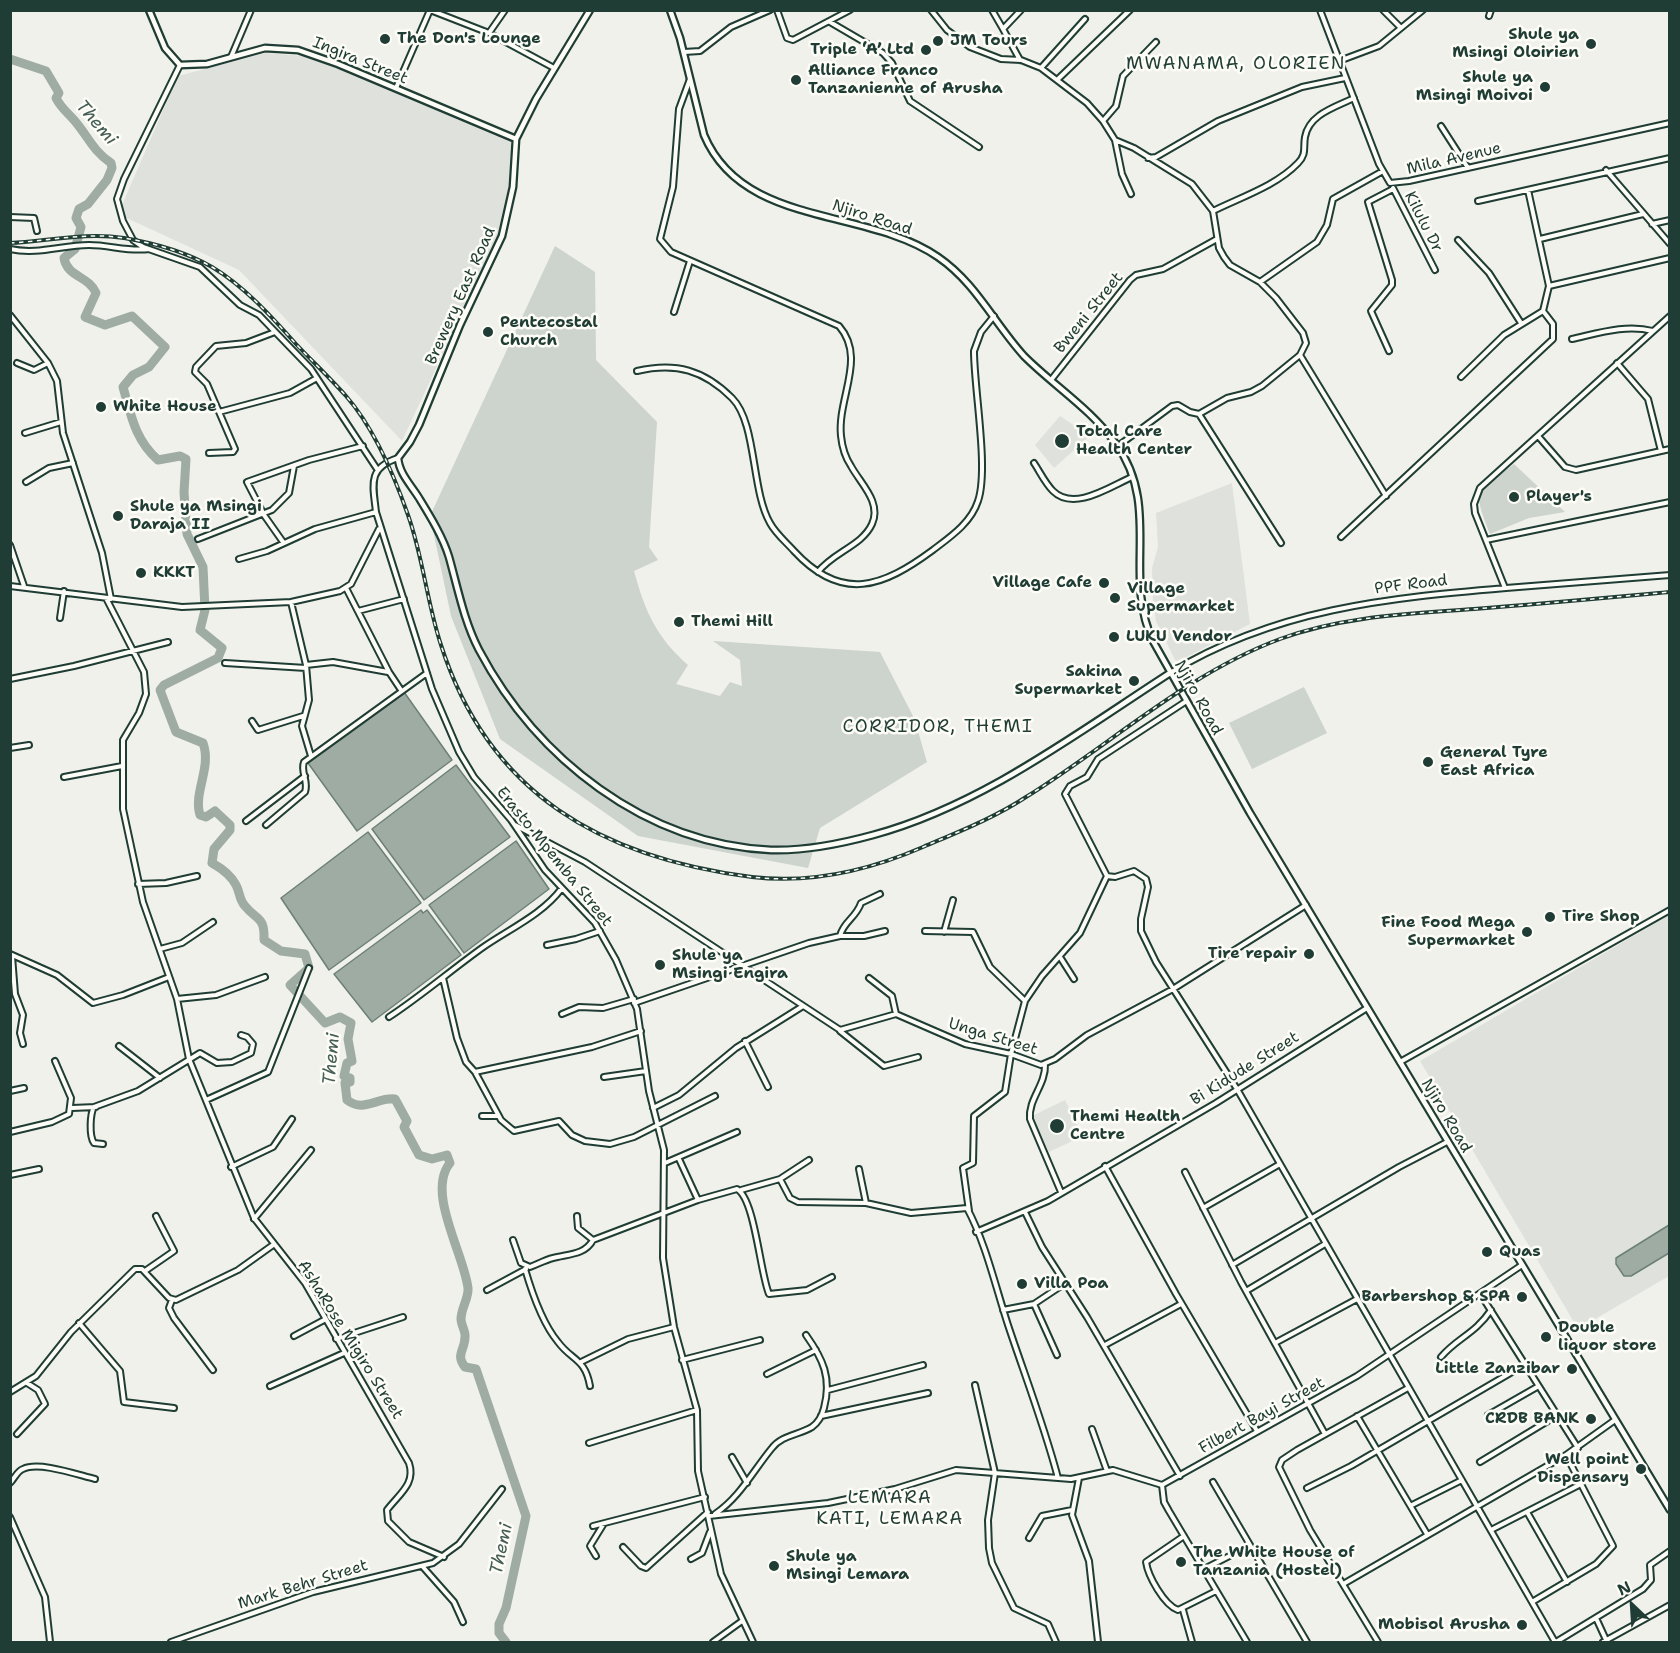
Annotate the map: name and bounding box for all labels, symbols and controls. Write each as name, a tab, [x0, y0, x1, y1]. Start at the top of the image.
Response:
place label: Shule ya Msingi Oloirien	[1452, 25, 1579, 63]
place label: The Don's Lounge	[397, 29, 541, 49]
place label: JM Tours	[950, 31, 1028, 51]
marker: The Don's Lounge	[378, 32, 392, 46]
street label: Ingira Street	[310, 33, 410, 89]
marker: JM Tours	[931, 34, 945, 48]
marker: Shule ya Msingi Oloirien	[1584, 37, 1598, 51]
place label: Triple ‘A’ Ltd	[810, 40, 914, 60]
marker: Triple ‘A’ Ltd	[919, 43, 933, 57]
district label: MWANAMA, OLORIEN	[1126, 53, 1346, 75]
place label: Alliance Franco Tanzanienne of Arusha	[808, 61, 1003, 99]
place label: Shule ya Msingi Moivoi	[1416, 68, 1533, 106]
marker: Alliance Franco Tanzanienne of Arusha	[789, 73, 803, 87]
marker: Shule ya Msingi Moivoi	[1538, 80, 1552, 94]
water label: Themi	[71, 96, 121, 150]
street label: Mila Avenue	[1405, 139, 1503, 179]
street label: Kilulu Dr	[1400, 188, 1446, 256]
street label: Njiro Road	[830, 196, 914, 240]
street label: Brewery East Road	[422, 224, 500, 368]
street label: Bweni Street	[1050, 269, 1128, 357]
place label: Pentecostal Church	[500, 313, 598, 351]
marker: Pentecostal Church	[481, 325, 495, 339]
place label: White House	[113, 397, 217, 417]
marker: White House	[94, 400, 108, 414]
place label: Total Care Health Center	[1076, 422, 1192, 460]
marker: Total Care Health Center	[1053, 432, 1071, 450]
place label: Player's	[1526, 487, 1592, 507]
marker: Player's	[1507, 490, 1521, 504]
place label: Shule ya Msingi Daraja II	[130, 497, 262, 535]
marker: Shule ya Msingi Daraja II	[111, 509, 125, 523]
place label: KKKT	[153, 563, 195, 583]
marker: KKKT	[134, 566, 148, 580]
street label: PPF Road	[1373, 571, 1449, 599]
place label: Village Cafe	[992, 573, 1092, 593]
marker: Village Cafe	[1097, 576, 1111, 590]
place label: Village Supermarket	[1127, 579, 1235, 617]
marker: Village Supermarket	[1108, 591, 1122, 605]
place label: Themi Hill	[691, 612, 773, 632]
marker: Themi Hill	[672, 615, 686, 629]
place label: LUKU Vendor	[1126, 627, 1232, 647]
marker: LUKU Vendor	[1107, 630, 1121, 644]
street label: Njiro Road	[1170, 657, 1226, 739]
place label: Sakina Supermarket	[1014, 662, 1122, 700]
marker: Sakina Supermarket	[1127, 674, 1141, 688]
district label: CORRIDOR, THEMI	[843, 716, 1033, 738]
place label: General Tyre East Africa	[1440, 743, 1548, 781]
marker: General Tyre East Africa	[1421, 755, 1435, 769]
street label: Erasto Mpemba Street	[492, 783, 616, 931]
place label: Tire Shop	[1562, 907, 1640, 927]
marker: Tire Shop	[1543, 910, 1557, 924]
place label: Fine Food Mega Supermarket	[1381, 913, 1515, 951]
marker: Fine Food Mega Supermarket	[1520, 925, 1534, 939]
place label: Tire repair	[1208, 944, 1297, 964]
place label: Shule ya Msingi Engira	[672, 946, 788, 984]
marker: Tire repair	[1302, 947, 1316, 961]
marker: Shule ya Msingi Engira	[653, 958, 667, 972]
street label: Unga Street	[946, 1014, 1040, 1060]
street label: Bi Kidude Street	[1187, 1028, 1303, 1110]
water label: Themi	[319, 1032, 345, 1086]
street label: Njiro Road	[1416, 1076, 1476, 1156]
place label: Themi Health Centre	[1070, 1107, 1180, 1145]
marker: Themi Health Centre	[1048, 1117, 1066, 1135]
place label: Quas	[1499, 1242, 1541, 1262]
marker: Quas	[1480, 1245, 1494, 1259]
street label: AshaRose Migiro Street	[293, 1257, 407, 1423]
place label: Villa Poa	[1034, 1274, 1108, 1294]
marker: Villa Poa	[1015, 1277, 1029, 1291]
place label: Barbershop & SPA	[1362, 1287, 1510, 1307]
marker: Barbershop & SPA	[1515, 1290, 1529, 1304]
place label: Double liquor store	[1558, 1318, 1657, 1356]
marker: Double liquor store	[1539, 1330, 1553, 1344]
place label: Little Zanzibar	[1435, 1359, 1560, 1379]
marker: Little Zanzibar	[1565, 1362, 1579, 1376]
street label: Filbert Bayi Street	[1196, 1373, 1328, 1459]
place label: CRDB BANK	[1485, 1409, 1579, 1429]
marker: CRDB BANK	[1584, 1412, 1598, 1426]
place label: Well point Dispensary	[1537, 1450, 1629, 1488]
marker: Well point Dispensary	[1634, 1462, 1648, 1476]
district label: LEMARA KATI, LEMARA	[816, 1487, 964, 1530]
water label: Themi	[486, 1521, 518, 1577]
place label: The White House of Tanzania (Hostel)	[1193, 1543, 1355, 1581]
place label: Shule ya Msingi Lemara	[786, 1547, 909, 1585]
marker: The White House of Tanzania (Hostel)	[1174, 1555, 1188, 1569]
street label: Mark Behr Street	[236, 1556, 370, 1614]
marker: Shule ya Msingi Lemara	[767, 1559, 781, 1573]
north arrow	[1602, 1575, 1662, 1635]
text: N	[1614, 1576, 1634, 1600]
place label: Mobisol Arusha	[1378, 1615, 1510, 1635]
marker: Mobisol Arusha	[1515, 1618, 1529, 1632]

